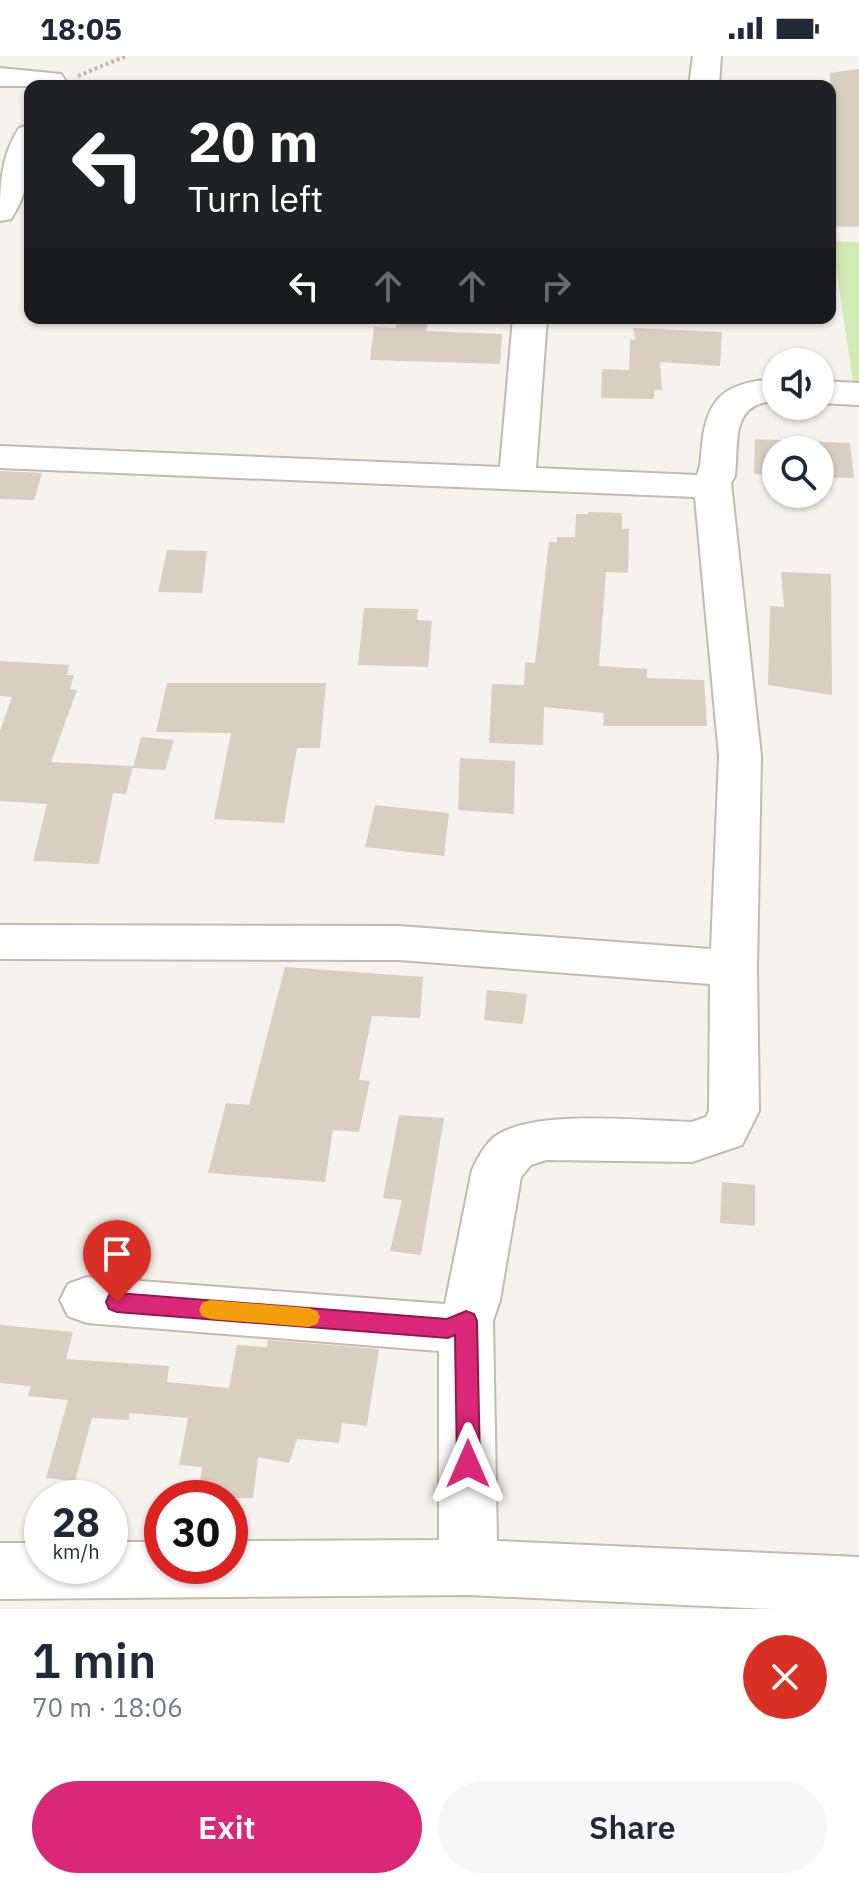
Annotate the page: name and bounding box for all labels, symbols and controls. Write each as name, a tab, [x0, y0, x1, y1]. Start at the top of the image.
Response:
text: 18:05	[40, 9, 122, 48]
text: 20 m	[188, 105, 318, 177]
icon: left	[56, 112, 160, 216]
text: Turn left	[188, 175, 323, 222]
icon: left	[282, 264, 326, 308]
icon: ahead	[366, 264, 410, 308]
icon: ahead	[450, 264, 494, 308]
icon: right	[534, 264, 578, 308]
map controls	[762, 348, 834, 508]
button: sound	[762, 348, 834, 420]
button: search	[762, 436, 834, 508]
pin	[83, 1220, 151, 1302]
icon: arrive	[95, 1232, 139, 1276]
position arrow	[426, 1422, 510, 1506]
speed limit sign: 30	[144, 1480, 248, 1584]
text: 28	[52, 1496, 100, 1548]
text: km/h	[52, 1538, 100, 1565]
text: 1 min	[32, 1629, 156, 1691]
button: close	[743, 1635, 827, 1719]
text: 70 m · 18:06	[32, 1690, 183, 1724]
button: Exit	[32, 1781, 422, 1873]
button: Share	[438, 1781, 827, 1873]

